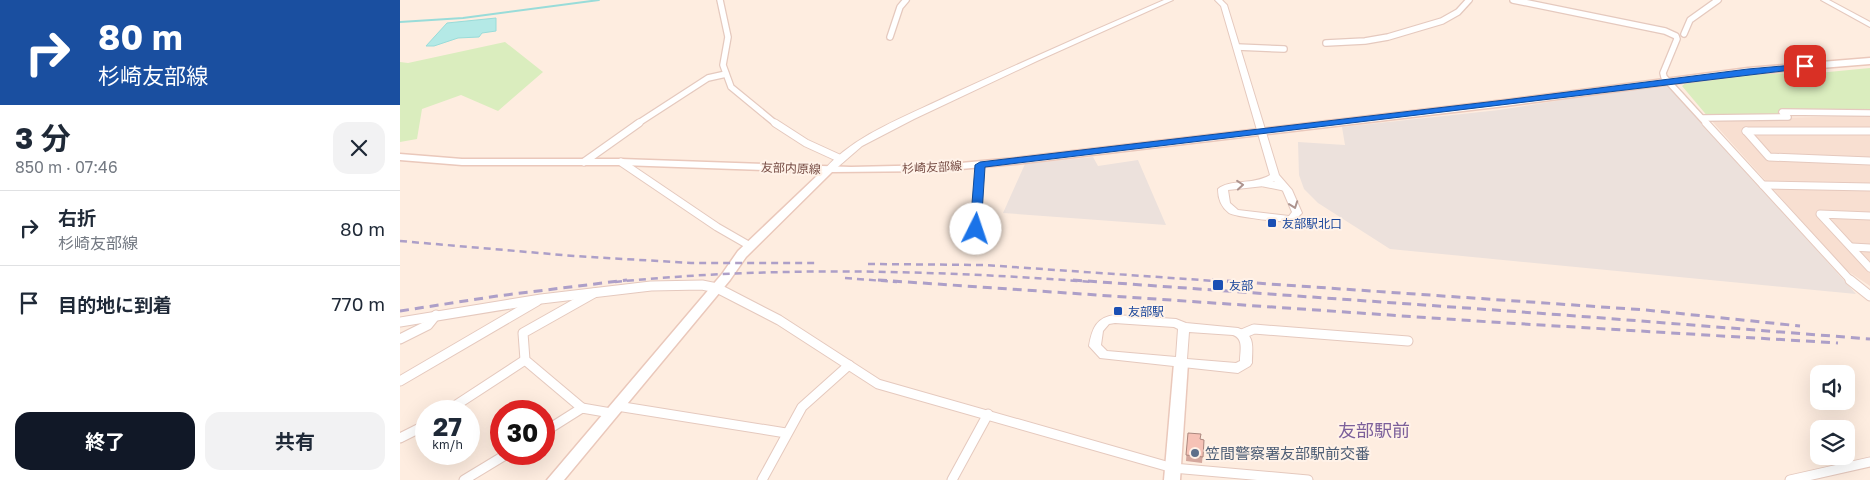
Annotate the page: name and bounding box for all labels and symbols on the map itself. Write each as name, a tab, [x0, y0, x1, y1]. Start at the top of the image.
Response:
pin	[1784, 45, 1826, 87]
street label: 杉崎友部線	[902, 158, 962, 176]
street label: 友部内原線	[761, 159, 821, 177]
one-way arrow	[1237, 180, 1245, 191]
one-way arrow	[1288, 200, 1298, 209]
position arrow	[949, 202, 1001, 254]
place label: 友部駅北口	[1282, 216, 1342, 231]
marker: 友部駅北口	[1266, 217, 1278, 229]
marker: 友部	[1211, 278, 1225, 292]
place label: 友部	[1229, 278, 1253, 293]
place label: 友部駅	[1128, 304, 1164, 319]
marker: 友部駅	[1112, 305, 1124, 317]
speed limit sign: 30	[490, 400, 555, 465]
district label: 友部駅前	[1338, 419, 1410, 441]
place label: 笠間警察署友部駅前交番	[1205, 444, 1370, 462]
marker: 笠間警察署友部駅前交番	[1189, 447, 1201, 459]

